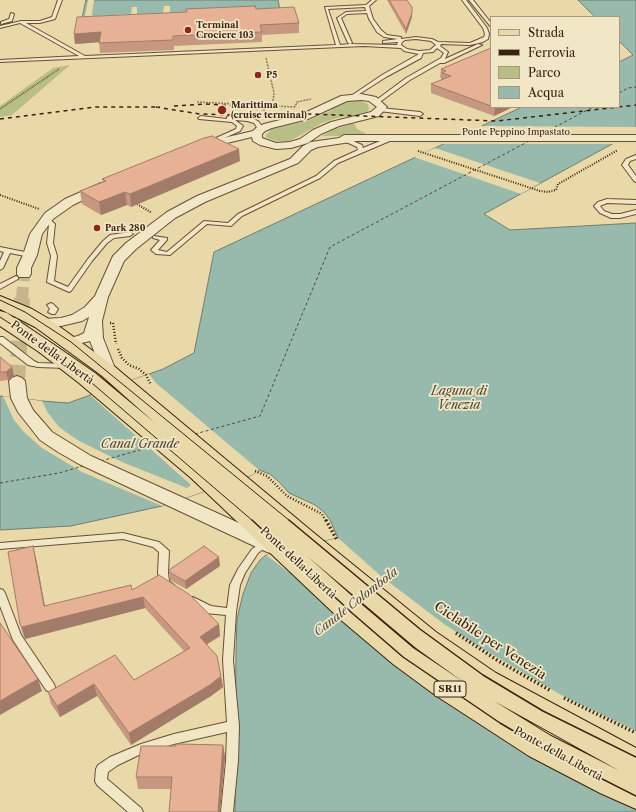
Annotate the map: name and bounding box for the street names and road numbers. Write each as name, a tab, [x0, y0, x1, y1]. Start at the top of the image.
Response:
street label: Ponte Peppino Impastato	[462, 127, 570, 137]
street label: Ponte della Libertà	[8, 318, 96, 388]
street label: Ponte della Libertà	[257, 524, 339, 602]
street label: Ciclabile per Venezia	[431, 599, 549, 683]
road number: SR11	[434, 681, 466, 697]
street label: Ponte della Libertà	[511, 724, 605, 784]

